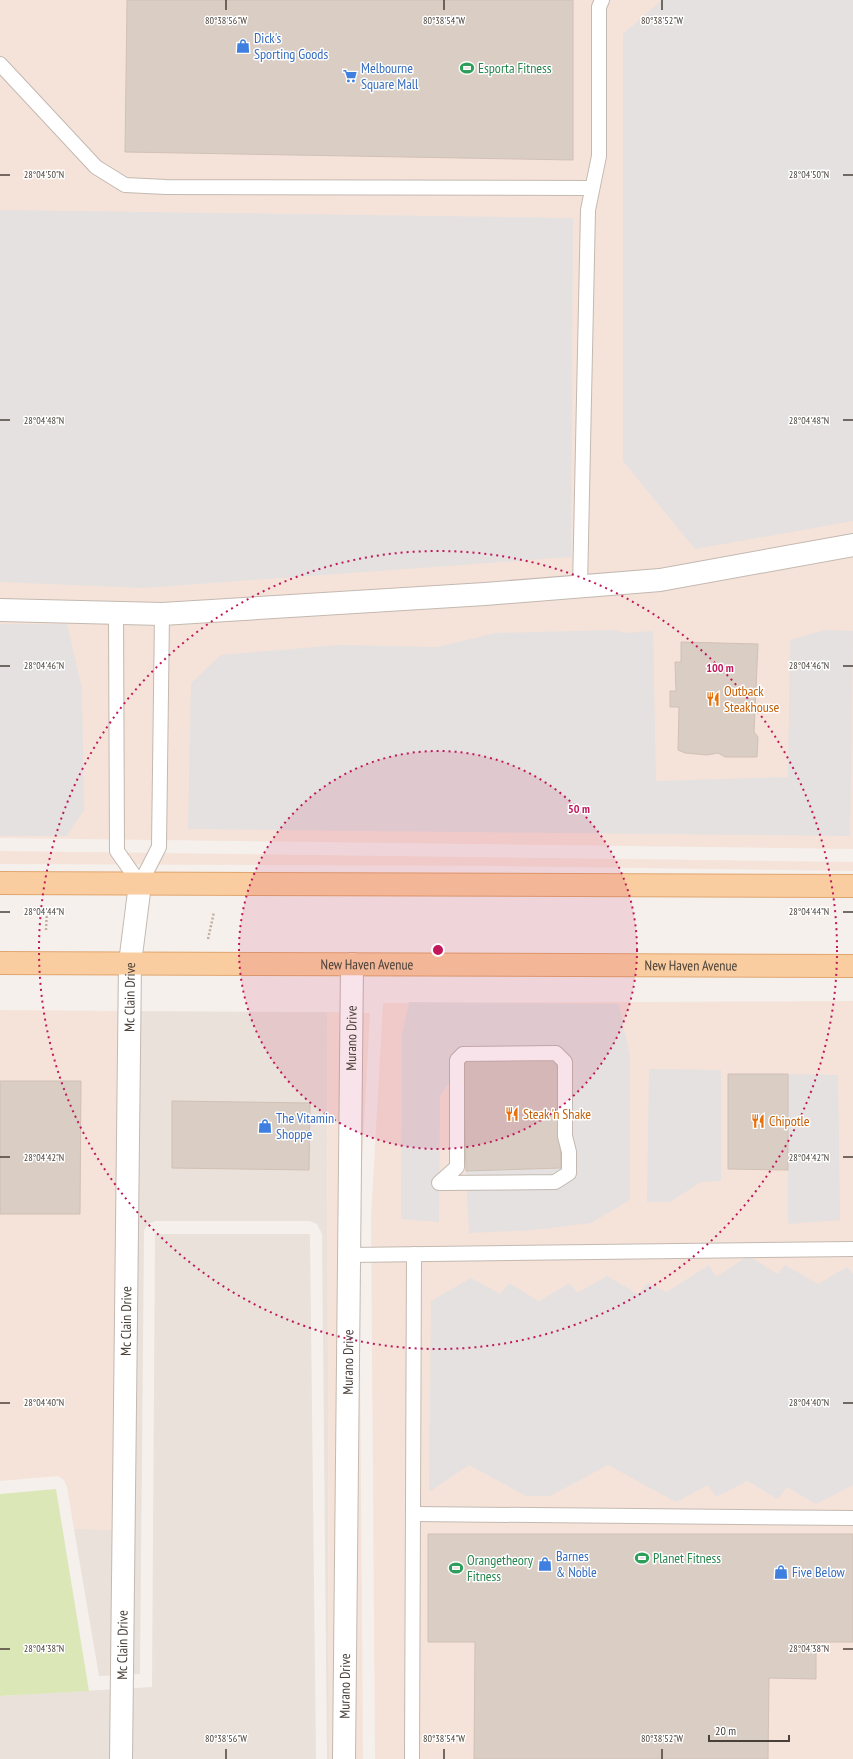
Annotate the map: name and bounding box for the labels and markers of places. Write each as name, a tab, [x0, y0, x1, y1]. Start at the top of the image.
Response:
place label: Dick's Sporting Goods	[254, 29, 328, 63]
shop icon: Dick's Sporting Goods	[235, 38, 251, 54]
place label: Melbourne Square Mall	[361, 59, 419, 93]
place label: Esporta Fitness	[478, 59, 552, 77]
sports icon: Esporta Fitness	[459, 60, 475, 76]
supermarket icon: Melbourne Square Mall	[342, 68, 358, 84]
place label: Outback Steakhouse	[724, 682, 780, 716]
restaurant icon: Outback Steakhouse	[705, 691, 721, 707]
centre of rings	[431, 943, 445, 957]
place label: Steak 'n Shake	[523, 1105, 591, 1123]
restaurant icon: Steak 'n Shake	[504, 1106, 520, 1122]
place label: The Vitamin Shoppe	[276, 1109, 334, 1143]
place label: Chipotle	[769, 1112, 810, 1130]
restaurant icon: Chipotle	[750, 1113, 766, 1129]
shop icon: The Vitamin Shoppe	[257, 1118, 273, 1134]
place label: Barnes & Noble	[556, 1547, 597, 1581]
place label: Planet Fitness	[653, 1549, 721, 1567]
sports icon: Planet Fitness	[634, 1550, 650, 1566]
place label: Orangetheory Fitness	[467, 1551, 534, 1585]
shop icon: Barnes & Noble	[537, 1556, 553, 1572]
sports icon: Orangetheory Fitness	[448, 1560, 464, 1576]
place label: Five Below	[792, 1563, 846, 1581]
shop icon: Five Below	[773, 1564, 789, 1580]

